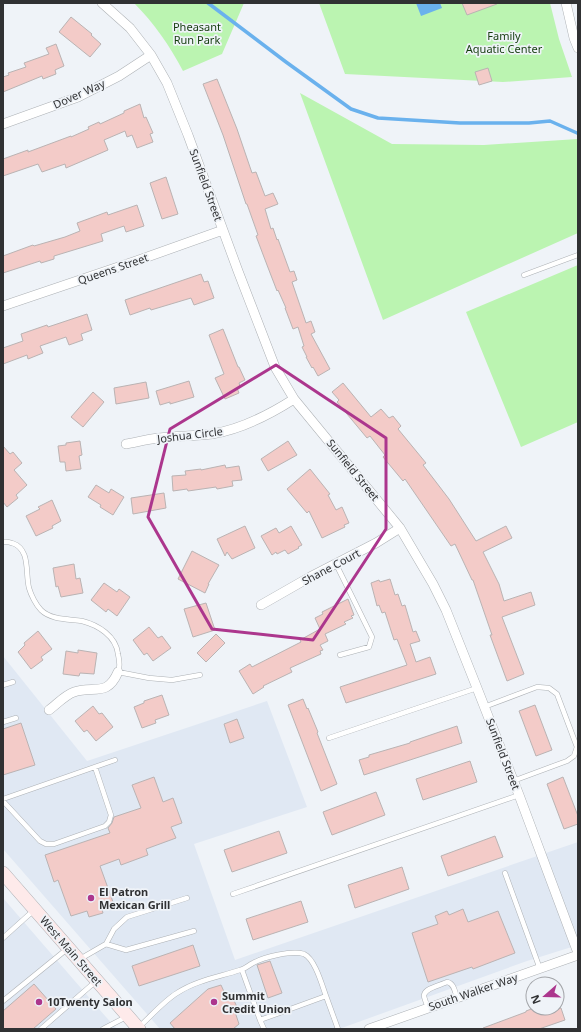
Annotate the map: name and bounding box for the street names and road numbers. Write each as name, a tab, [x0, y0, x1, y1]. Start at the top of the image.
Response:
street label: Dover Way	[50, 75, 108, 112]
street label: Sunfield Street	[186, 147, 226, 223]
street label: Queens Street	[76, 249, 150, 288]
street label: Joshua Circle	[155, 423, 224, 446]
street label: Sunfield Street	[324, 436, 383, 504]
street label: Shane Court	[299, 545, 362, 588]
street label: Sunfield Street	[483, 716, 524, 792]
street label: West Main Street	[37, 913, 106, 989]
street label: South Walker Way	[426, 969, 520, 1014]

